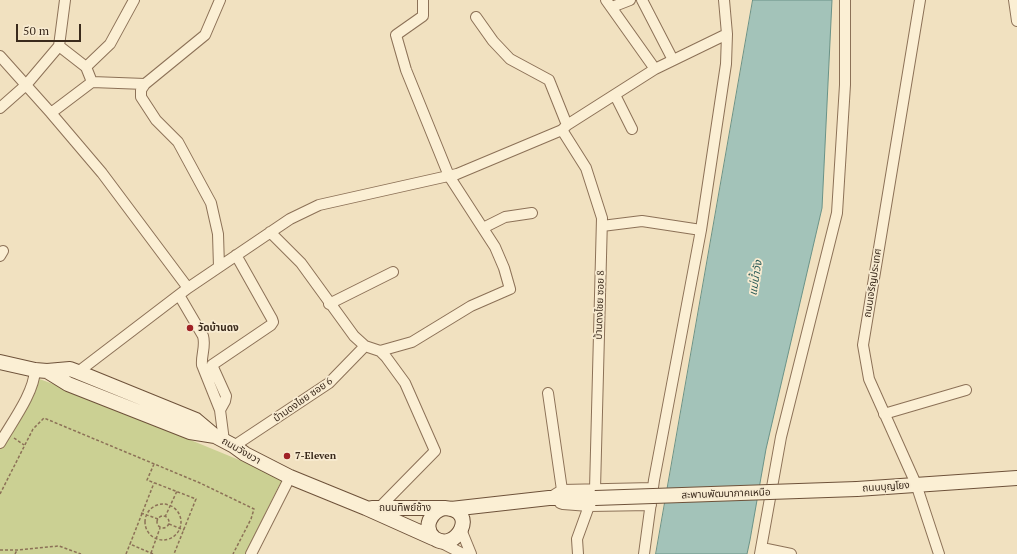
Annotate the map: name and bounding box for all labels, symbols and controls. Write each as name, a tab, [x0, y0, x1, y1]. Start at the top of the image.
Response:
scale bar	[18, 16, 83, 42]
text: 50 m	[23, 23, 49, 38]
street label: ถนนเจริญประเทศ	[862, 248, 884, 318]
water label: แม่น้ำวัง	[747, 259, 765, 297]
street label: บ้านดงไชย ซอย 8	[593, 270, 607, 340]
place label: วัดบ้านดง	[198, 322, 239, 334]
marker: วัดบ้านดง	[185, 323, 195, 333]
street label: บ้านดงไชย ซอย 6	[271, 375, 335, 425]
street label: ถนนวังขวา	[219, 435, 263, 467]
place label: 7-Eleven	[295, 450, 336, 462]
marker: 7-Eleven	[282, 451, 292, 461]
street label: ถนนบุญโยง	[862, 479, 910, 495]
street label: สะพานพัฒนาภาคเหนือ	[681, 486, 771, 502]
street label: ถนนทิพย์ช้าง	[379, 502, 431, 514]

